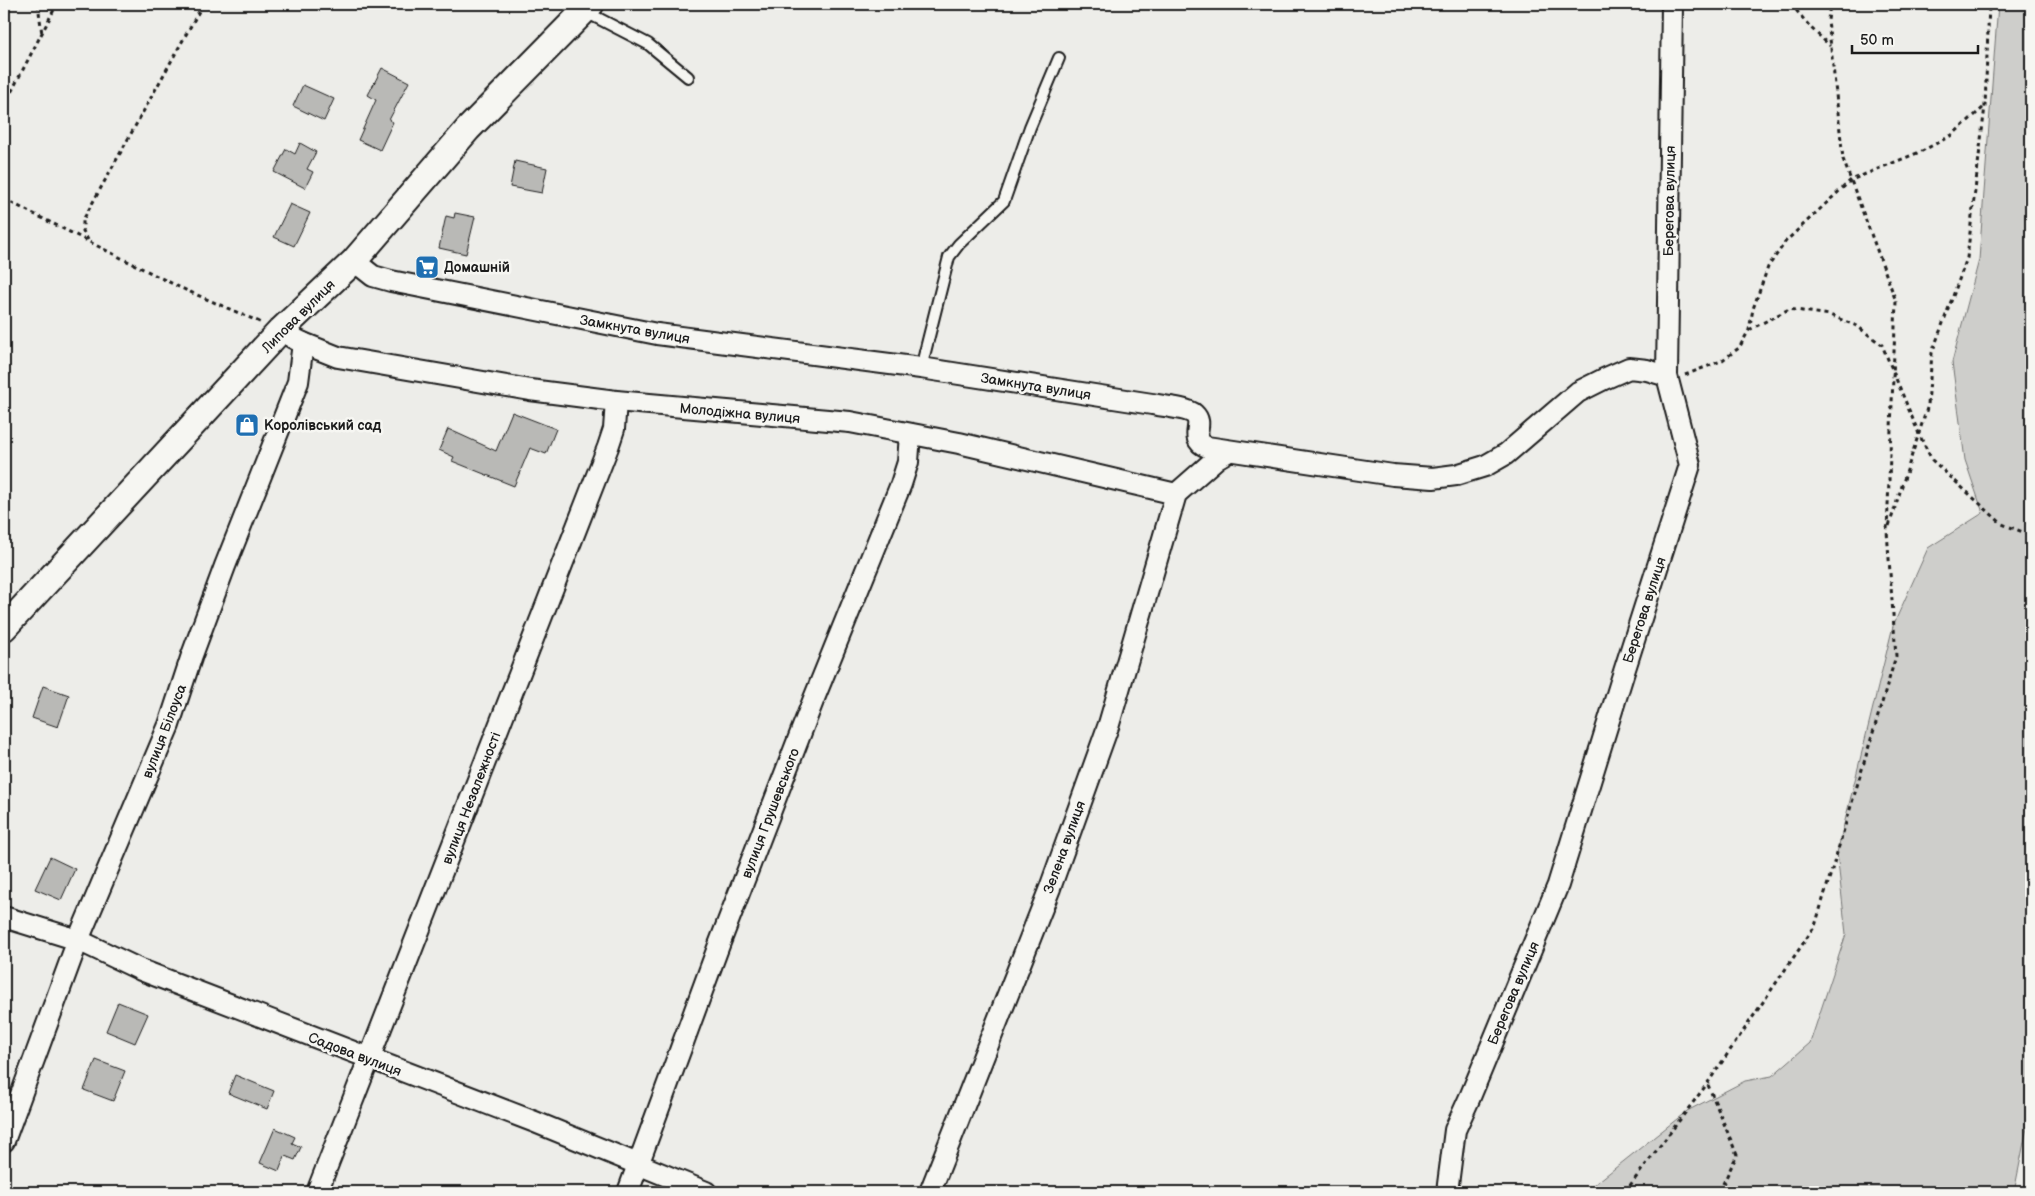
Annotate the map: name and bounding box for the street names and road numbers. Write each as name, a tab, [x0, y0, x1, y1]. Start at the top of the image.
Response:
street label: Берегова вулиця	[1660, 145, 1679, 256]
street label: Липова вулиця	[257, 276, 339, 357]
street label: Замкнута вулиця	[579, 311, 691, 348]
street label: Замкнута вулиця	[980, 369, 1092, 404]
street label: Молодіжна вулиця	[679, 400, 801, 427]
street label: Берегова вулиця	[1619, 555, 1670, 665]
street label: вулиця Білоуса	[139, 681, 190, 781]
street label: вулиця Незалежності	[438, 730, 505, 867]
street label: вулиця Грушевського	[738, 746, 803, 881]
street label: Зелена вулиця	[1040, 798, 1089, 896]
street label: Берегова вулиця	[1484, 939, 1543, 1047]
street label: Садова вулиця	[306, 1029, 404, 1080]

